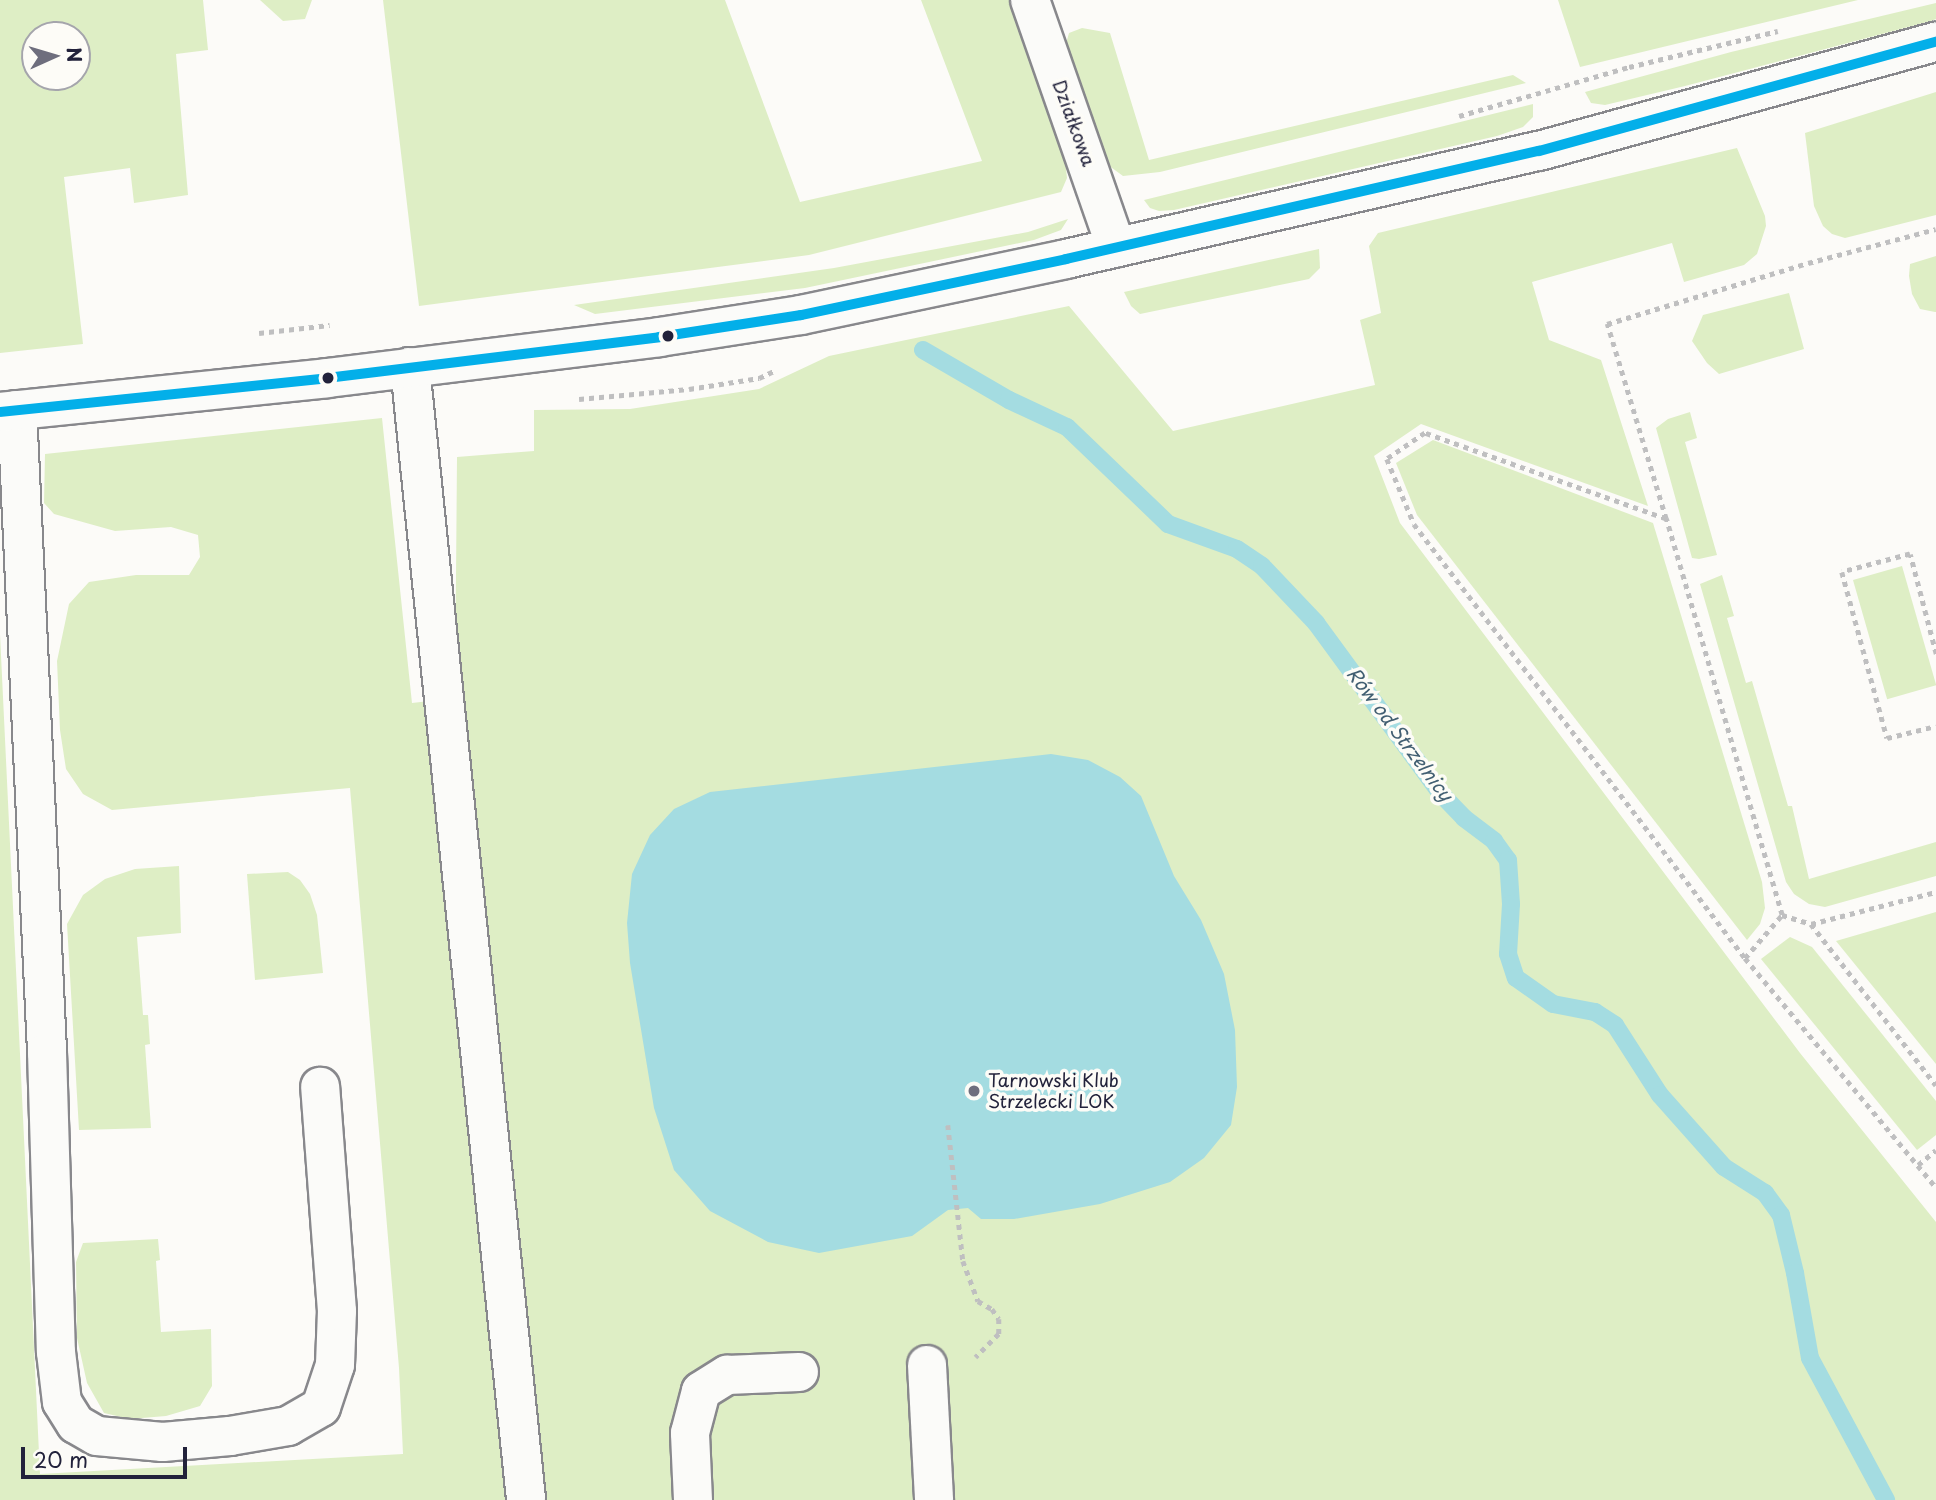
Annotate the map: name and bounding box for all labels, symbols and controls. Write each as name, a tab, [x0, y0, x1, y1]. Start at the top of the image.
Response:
north arrow	[21, 21, 91, 91]
text: N	[60, 46, 89, 63]
street label: Działkowa	[1048, 77, 1100, 169]
unlabelled marker	[661, 329, 675, 343]
unlabelled marker	[321, 371, 335, 385]
water label: Rów od Strzelnicy	[1342, 662, 1458, 806]
place label: Tarnowski Klub Strzelecki LOK	[988, 1070, 1121, 1112]
marker: Tarnowski Klub Strzelecki LOK	[966, 1083, 982, 1099]
scale bar	[24, 1434, 191, 1478]
text: 20 m	[34, 1443, 88, 1475]

